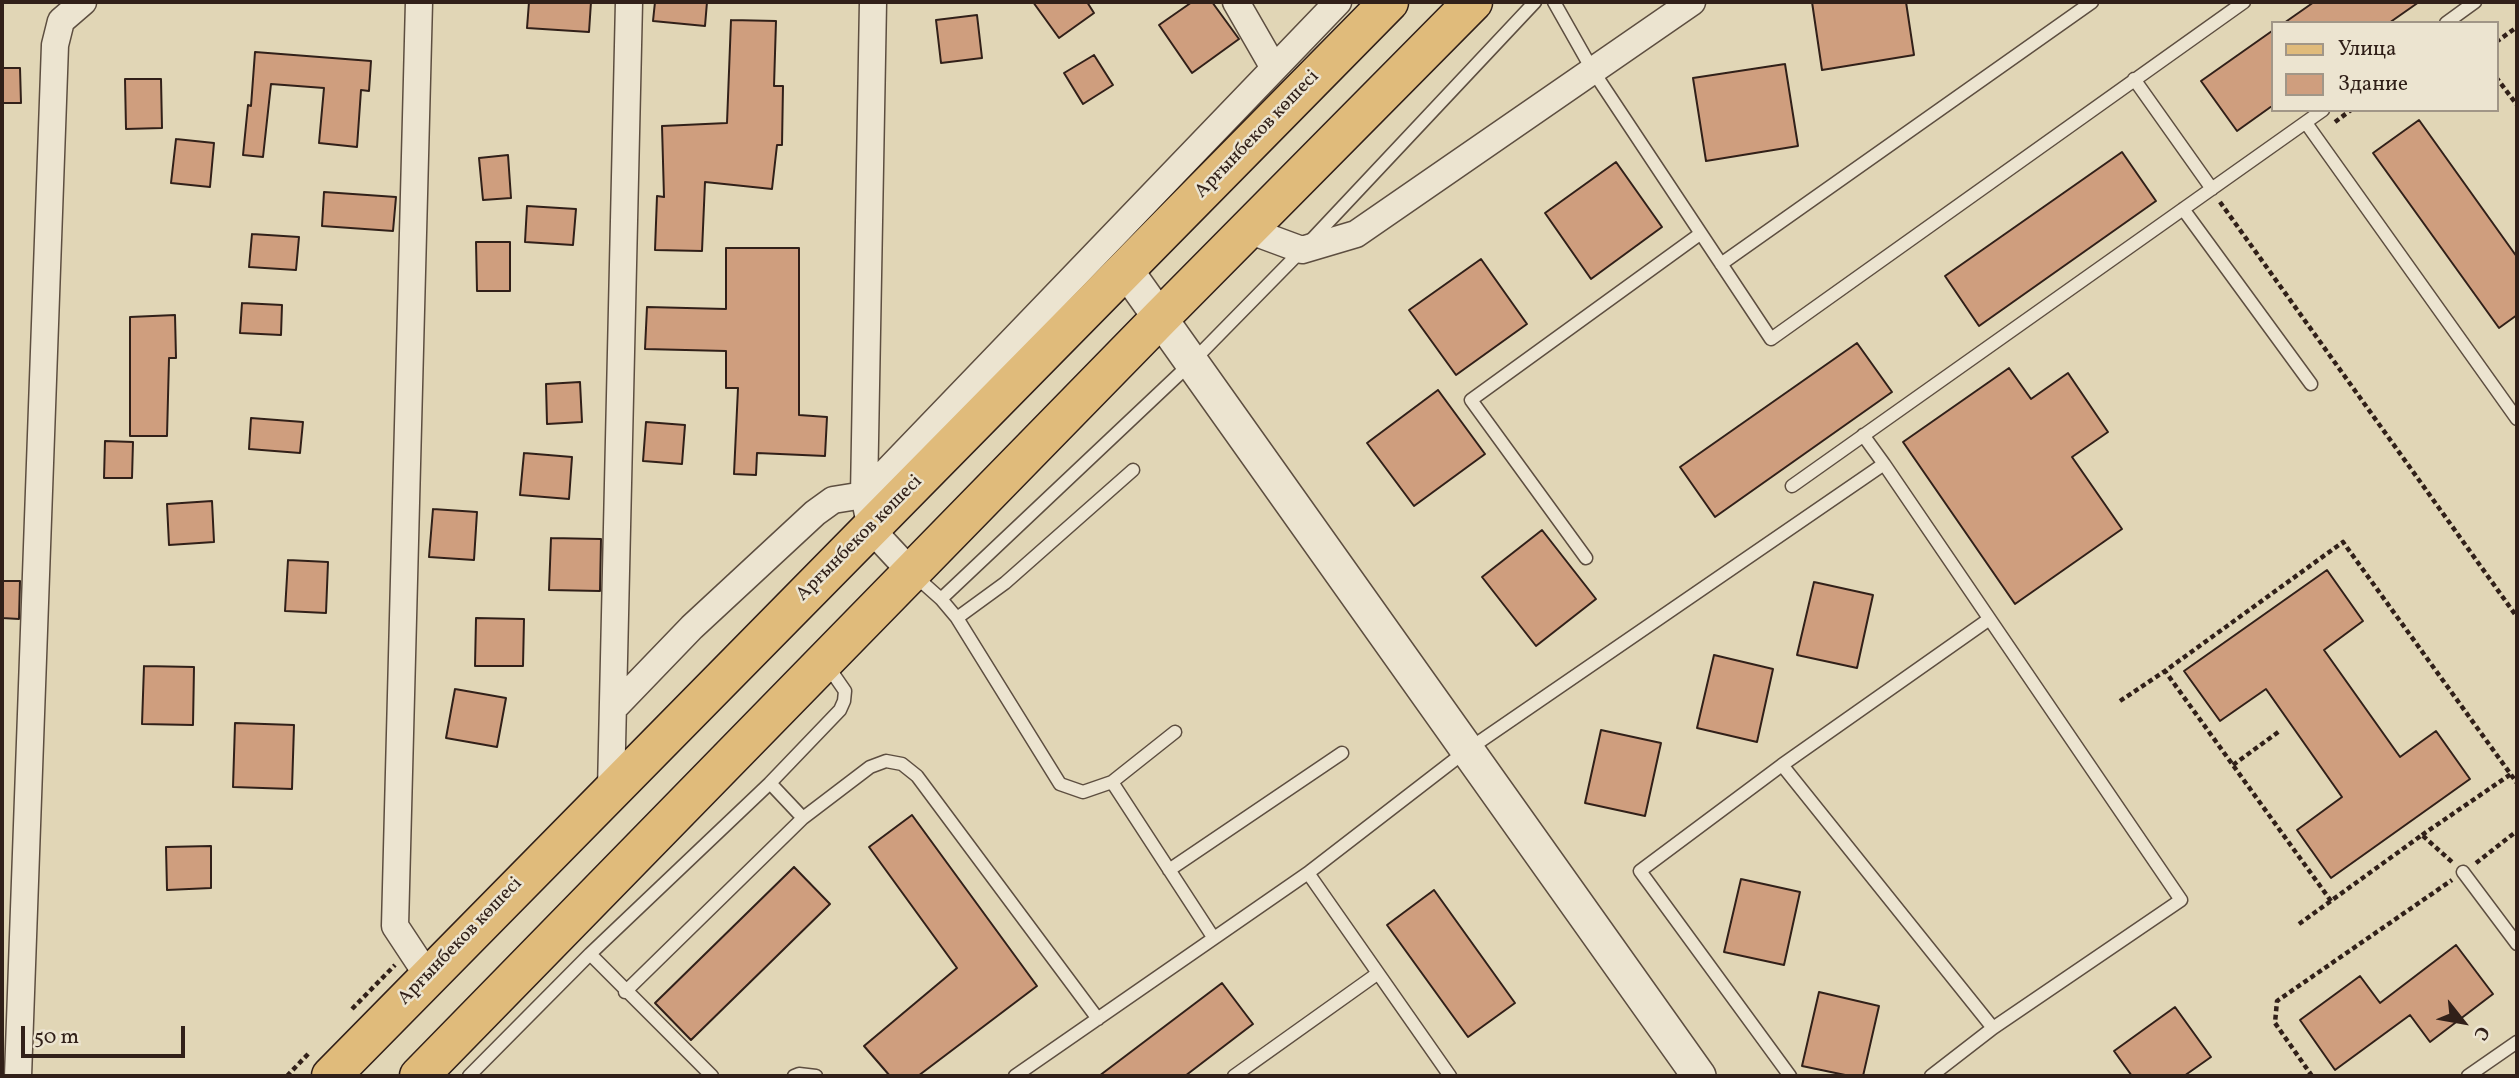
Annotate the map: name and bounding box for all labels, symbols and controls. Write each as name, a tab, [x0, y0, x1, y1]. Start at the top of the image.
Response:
legend	[2270, 21, 2498, 112]
text: Улица	[2338, 35, 2396, 64]
street label: Арғынбеков көшесі	[1191, 66, 1325, 204]
text: Здание	[2338, 70, 2408, 99]
street label: Арғынбеков көшесі	[792, 471, 928, 607]
street label: Арғынбеков көшесі	[394, 873, 528, 1011]
north arrow	[2428, 987, 2498, 1057]
scale bar	[24, 1012, 189, 1056]
text: С	[2467, 1021, 2495, 1045]
text: 50 m	[34, 1023, 79, 1052]

